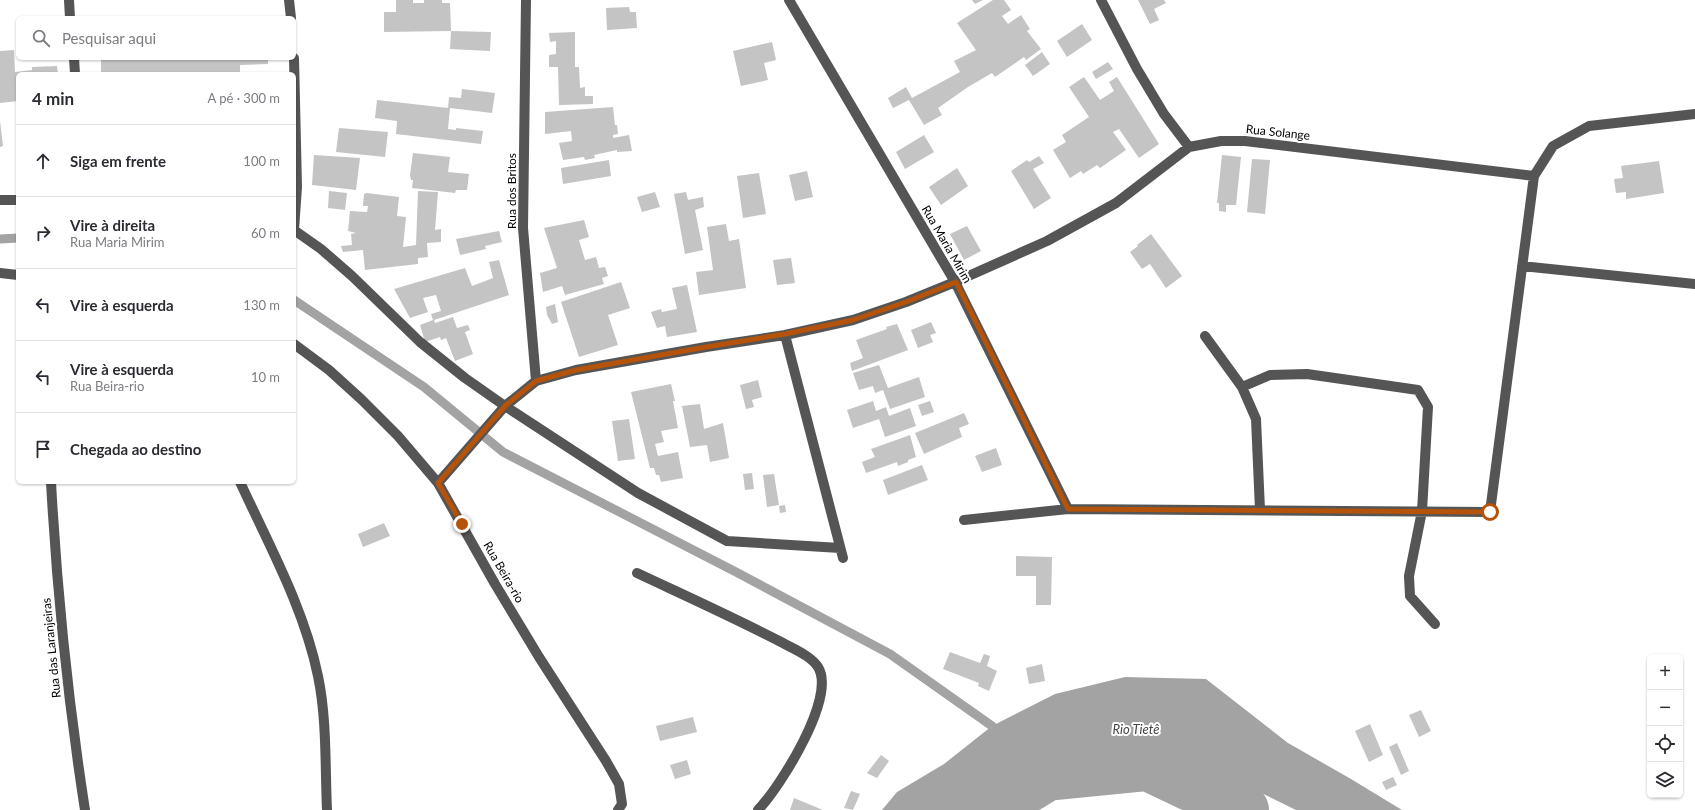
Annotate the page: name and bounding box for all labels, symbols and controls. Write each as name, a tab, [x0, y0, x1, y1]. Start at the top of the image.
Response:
search box	[16, 16, 296, 60]
icon: search	[30, 27, 52, 49]
text: Pesquisar aqui	[62, 29, 156, 47]
text: 4 min	[32, 88, 74, 109]
text: A pé · 300 m	[207, 90, 280, 106]
street label: Rua Solange	[1245, 121, 1311, 143]
icon: ahead	[32, 150, 54, 172]
text: Siga em frente	[70, 152, 166, 170]
text: 100 m	[243, 153, 280, 169]
street label: Rua dos Britos	[504, 153, 519, 229]
street label: Rua Maria Mirim	[919, 202, 975, 286]
text: Vire à direita	[70, 216, 155, 234]
icon: right	[32, 222, 54, 244]
text: 60 m	[251, 225, 280, 241]
text: Rua Maria Mirim	[70, 234, 165, 250]
icon: left	[32, 294, 54, 316]
text: Vire à esquerda	[70, 296, 174, 314]
text: 130 m	[243, 297, 280, 313]
text: Vire à esquerda	[70, 360, 174, 378]
icon: left	[32, 366, 54, 388]
text: 10 m	[251, 369, 280, 385]
text: Rua Beira-rio	[70, 378, 144, 394]
icon: arrive	[32, 438, 54, 460]
text: Chegada ao destino	[70, 440, 201, 458]
route start	[1481, 503, 1499, 521]
route end	[453, 515, 471, 533]
street label: Rua Beira-rio	[480, 539, 528, 606]
street label: Rua das Laranjeiras	[38, 597, 64, 699]
map controls	[1647, 654, 1683, 798]
button: +	[1647, 654, 1683, 690]
button: −	[1647, 690, 1683, 726]
water label: Rio Tietê	[1113, 721, 1159, 737]
button: locate	[1647, 726, 1683, 762]
button: layers	[1647, 762, 1683, 798]

